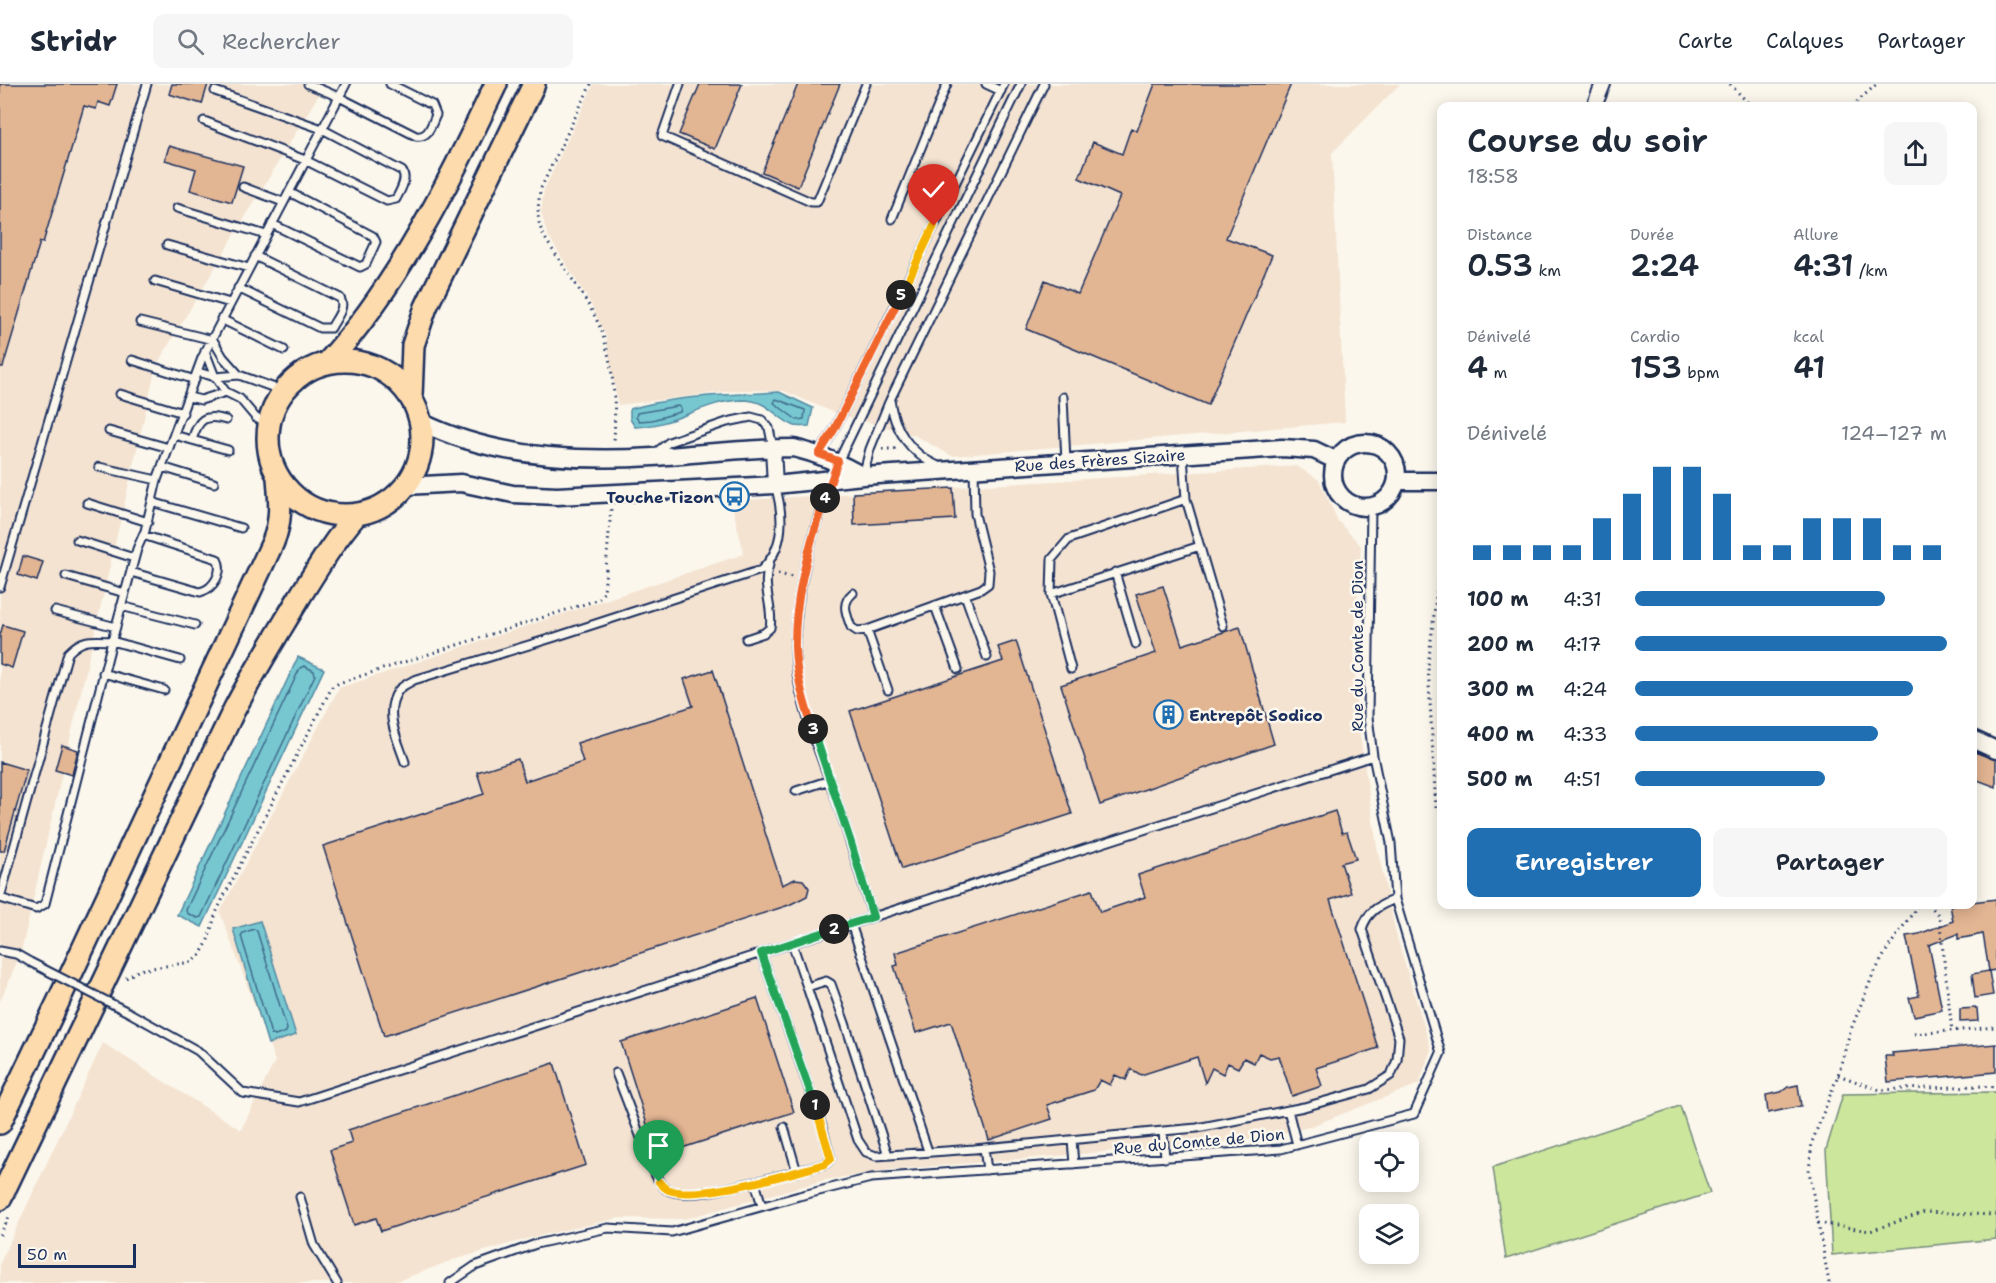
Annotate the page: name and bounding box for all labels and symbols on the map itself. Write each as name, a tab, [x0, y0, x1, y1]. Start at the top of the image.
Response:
pin	[908, 164, 959, 226]
pin: 5	[886, 280, 916, 310]
street label: Rue des Frères Sizaire	[1014, 444, 1186, 477]
bus stop icon: Touche Tizon	[719, 481, 751, 513]
pin: 4	[810, 483, 840, 513]
place label: Touche Tizon	[606, 487, 714, 508]
street label: Rue du Comte de Dion	[1347, 560, 1368, 732]
building icon: Entrepôt Sodico	[1152, 699, 1184, 731]
place label: Entrepôt Sodico	[1189, 705, 1323, 726]
pin: 3	[798, 714, 828, 744]
pin: 2	[819, 914, 849, 944]
pin: 1	[800, 1090, 830, 1120]
pin	[633, 1120, 684, 1182]
street label: Rue du Comte de Dion	[1113, 1124, 1286, 1159]
scale bar	[18, 1241, 136, 1268]

